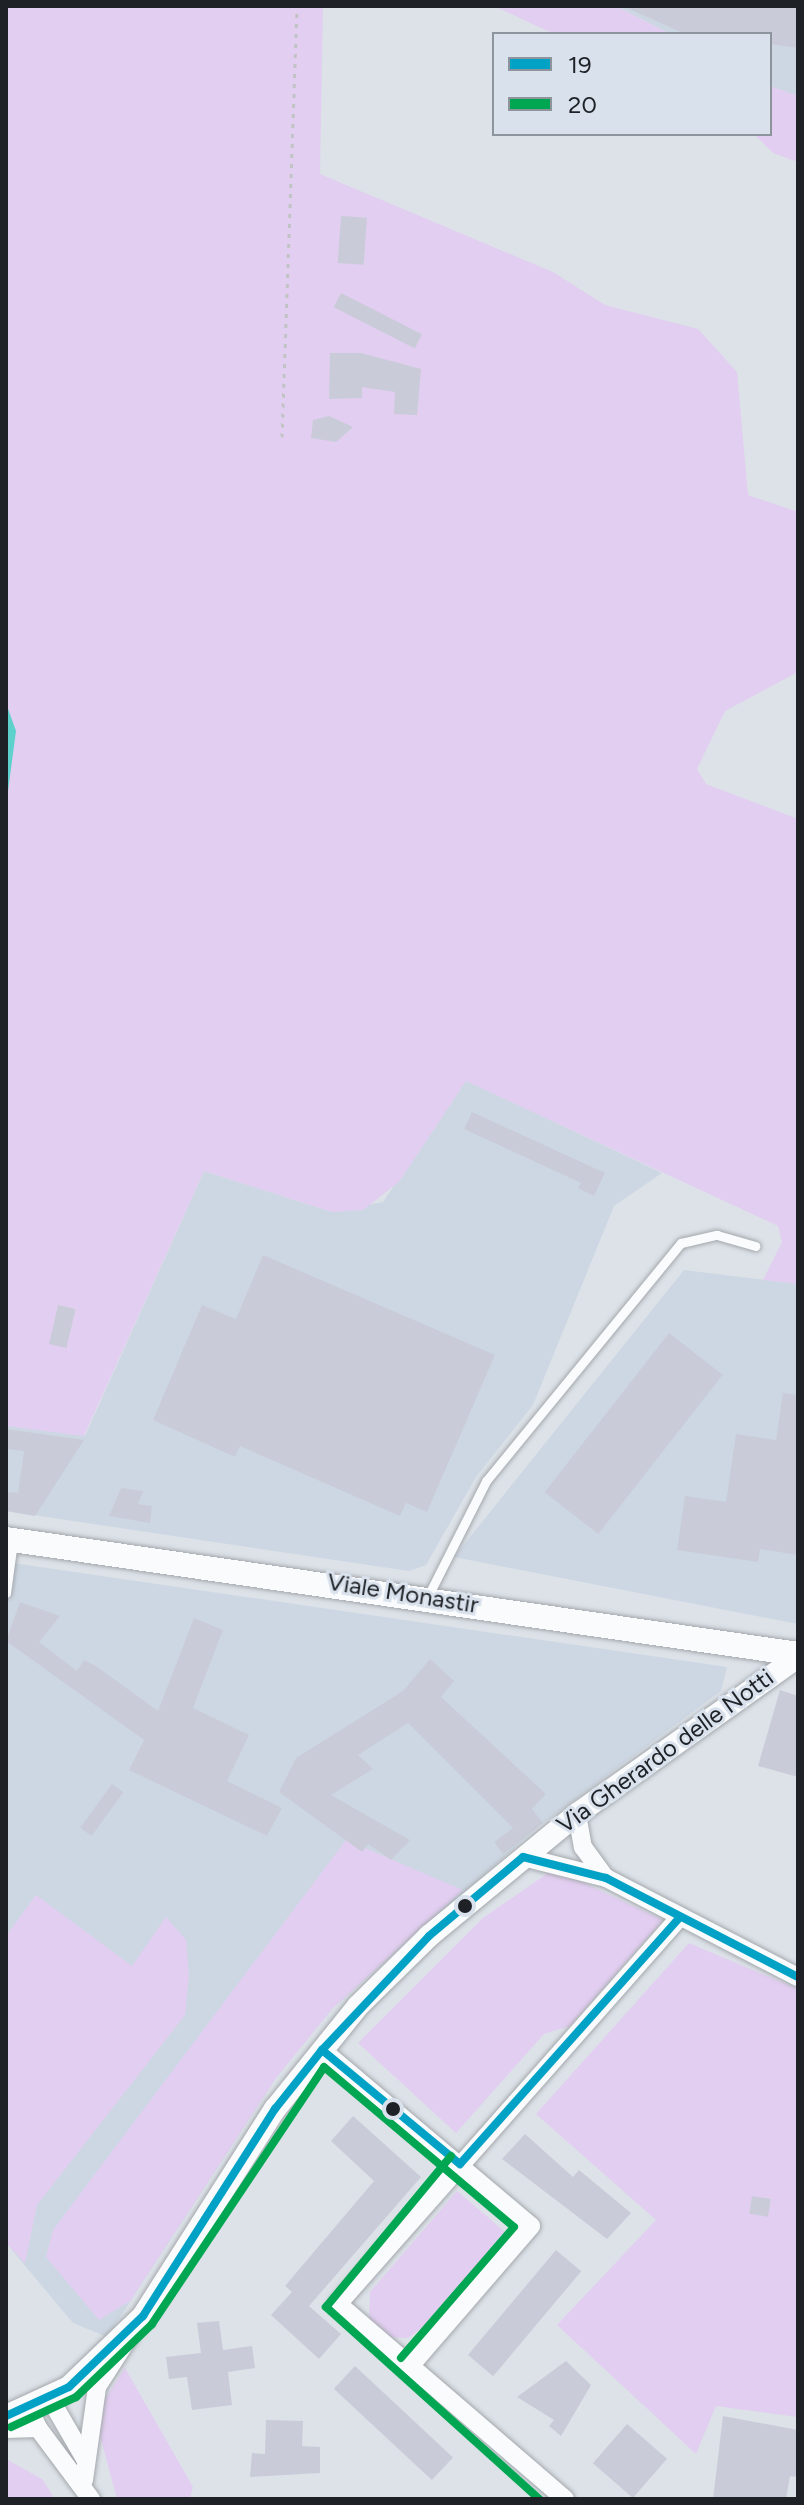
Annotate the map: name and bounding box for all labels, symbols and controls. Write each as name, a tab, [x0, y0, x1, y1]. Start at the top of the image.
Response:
legend	[492, 32, 772, 136]
text: 19	[568, 50, 592, 79]
text: 20	[568, 90, 597, 119]
street label: Viale Monastir	[325, 1567, 481, 1619]
street label: Via Gherardo delle Notti	[551, 1663, 779, 1839]
unlabelled marker	[457, 1898, 473, 1914]
unlabelled marker	[385, 2101, 401, 2117]

